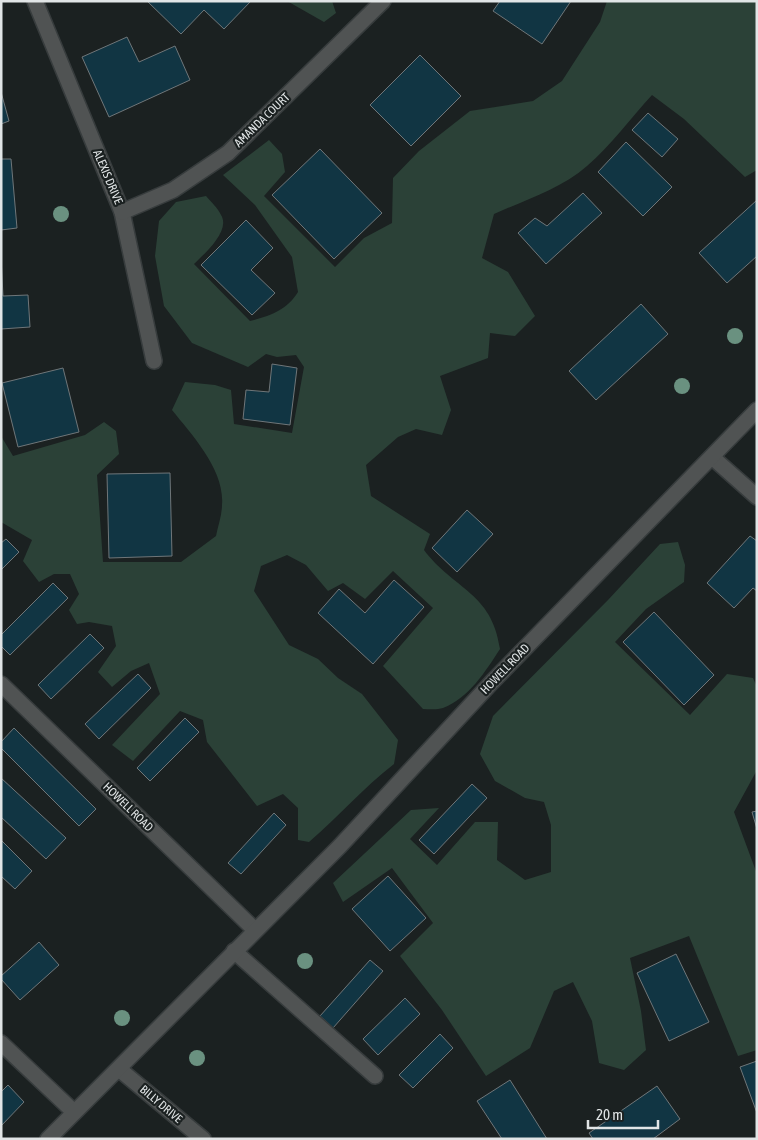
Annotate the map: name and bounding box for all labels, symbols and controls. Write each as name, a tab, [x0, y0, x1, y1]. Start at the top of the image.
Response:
street label: AMANDA COURT	[231, 90, 293, 150]
street label: ALEXIS DRIVE	[90, 148, 126, 206]
street label: HOWELL ROAD	[478, 641, 532, 697]
street label: HOWELL ROAD	[100, 780, 156, 834]
street label: BILLY DRIVE	[137, 1082, 185, 1126]
scale bar	[588, 1098, 658, 1130]
text: 20 m	[596, 1106, 623, 1123]

